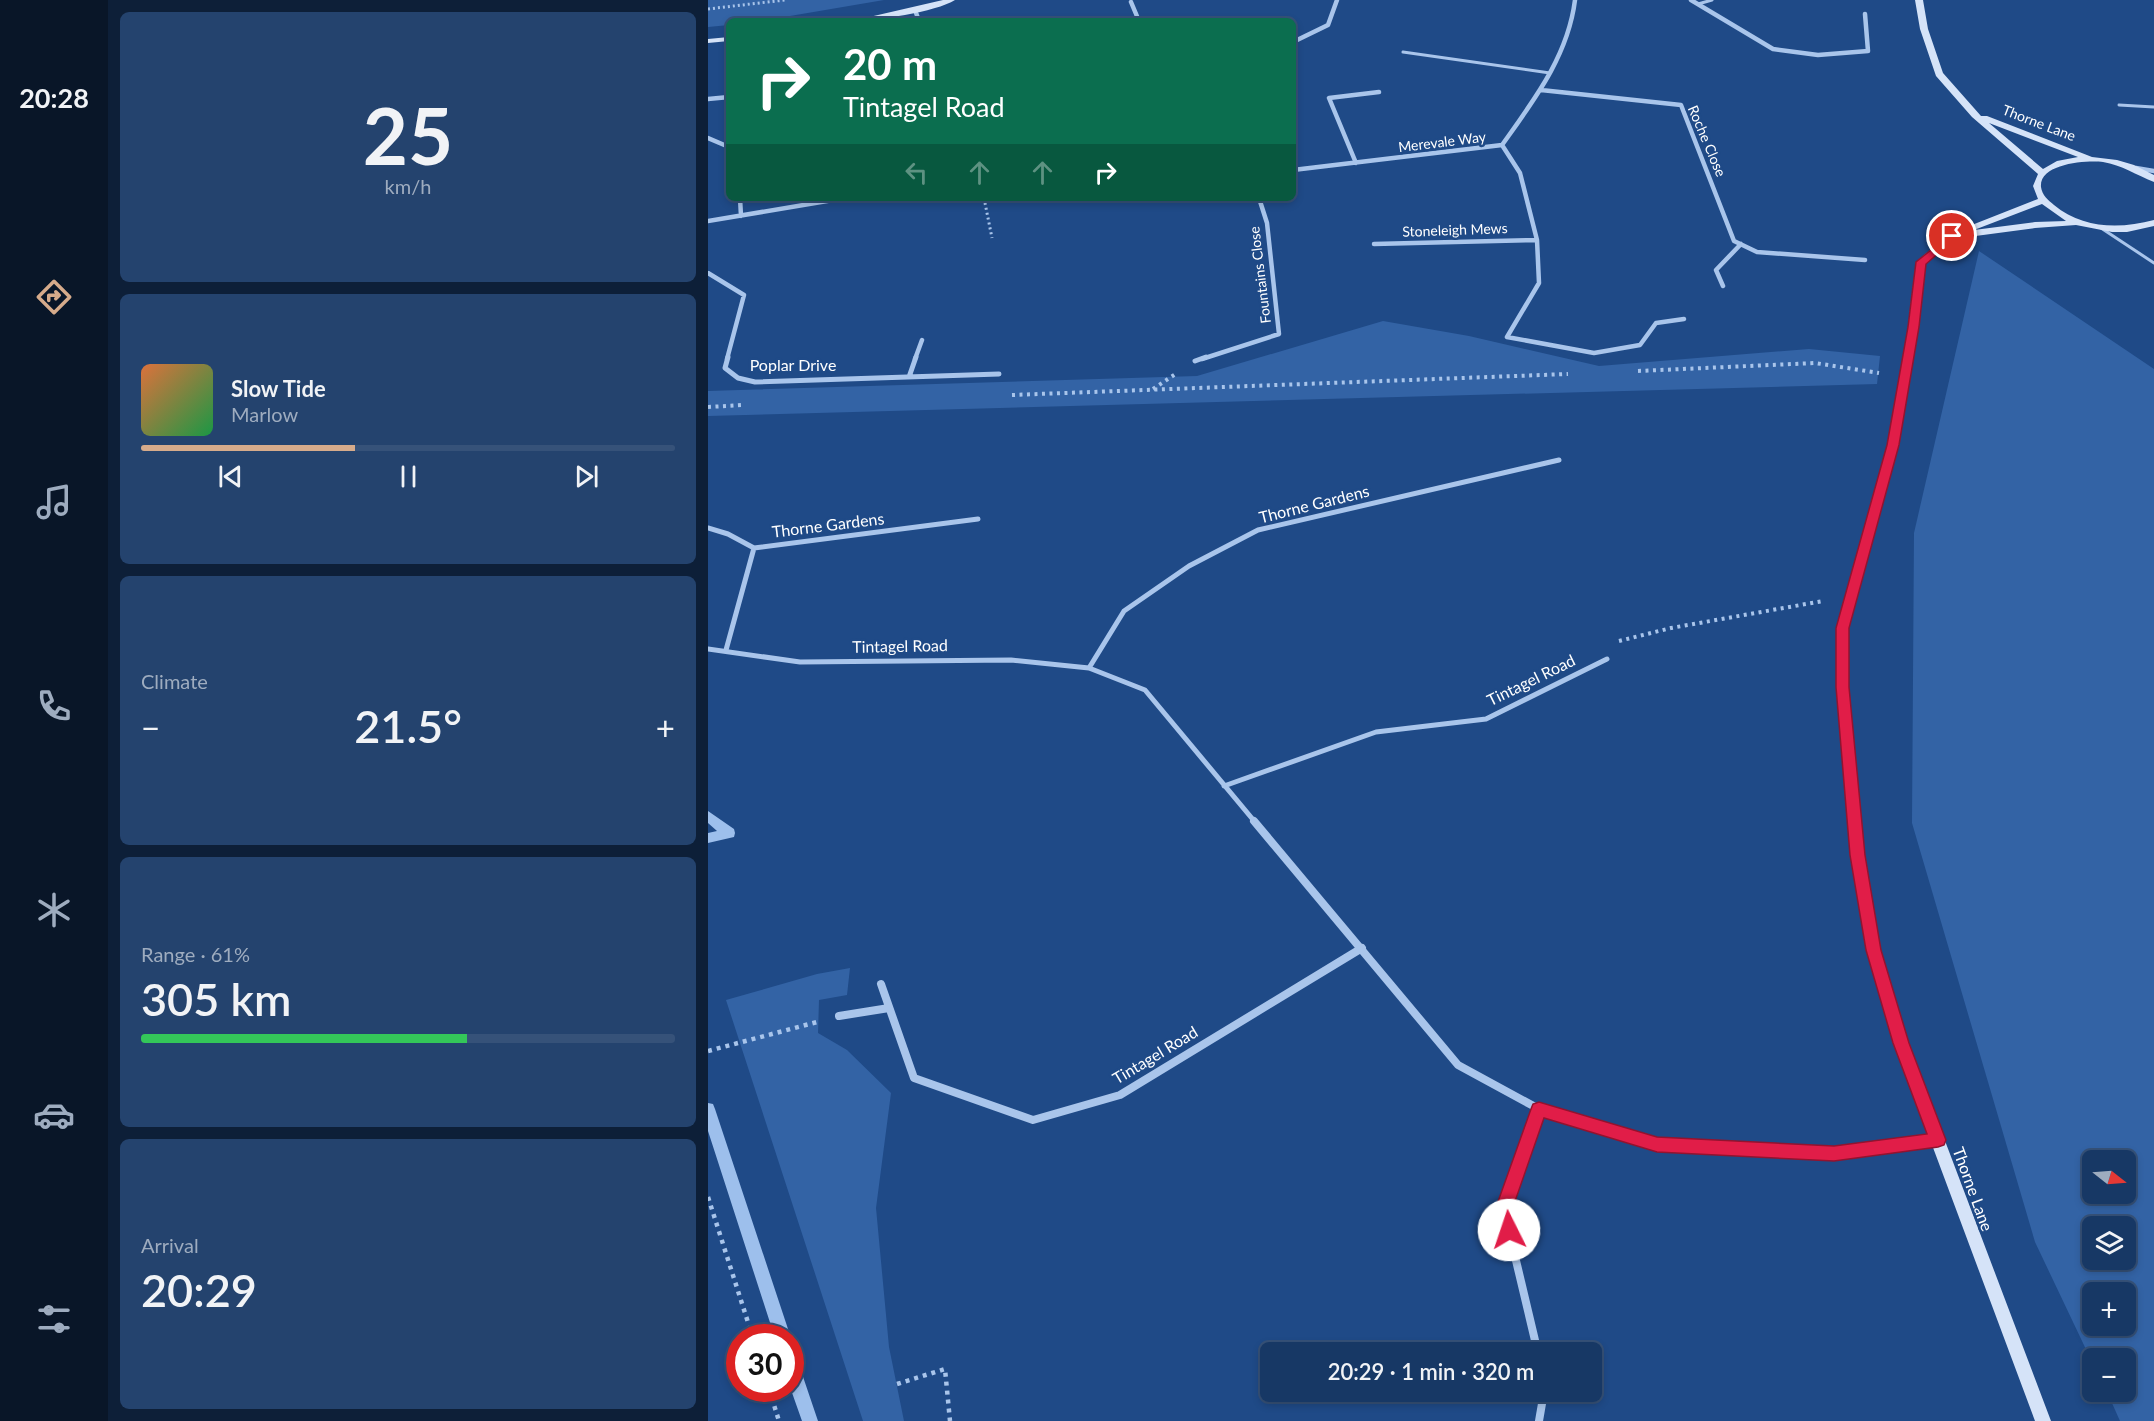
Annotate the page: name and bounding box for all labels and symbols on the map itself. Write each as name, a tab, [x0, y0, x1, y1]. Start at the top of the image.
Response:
street label: Thorne Lane	[2000, 101, 2078, 144]
street label: Roche Close	[1685, 103, 1730, 179]
street label: Merevale Way	[1397, 128, 1487, 155]
pin	[1926, 210, 1977, 261]
street label: Stoneleigh Mews	[1402, 219, 1508, 240]
street label: Fountains Close	[1245, 226, 1274, 325]
street label: Poplar Drive	[750, 355, 836, 374]
street label: Thorne Gardens	[1257, 481, 1371, 526]
street label: Thorne Gardens	[771, 508, 885, 541]
street label: Tintagel Road	[852, 635, 948, 656]
street label: Tintagel Road	[1484, 650, 1578, 709]
street label: Tintagel Road	[1109, 1022, 1201, 1087]
street label: Thorne Lane	[1949, 1144, 1997, 1233]
north arrow	[2082, 1150, 2136, 1204]
position arrow	[1477, 1198, 1541, 1262]
speed limit sign: 30	[726, 1324, 804, 1402]

